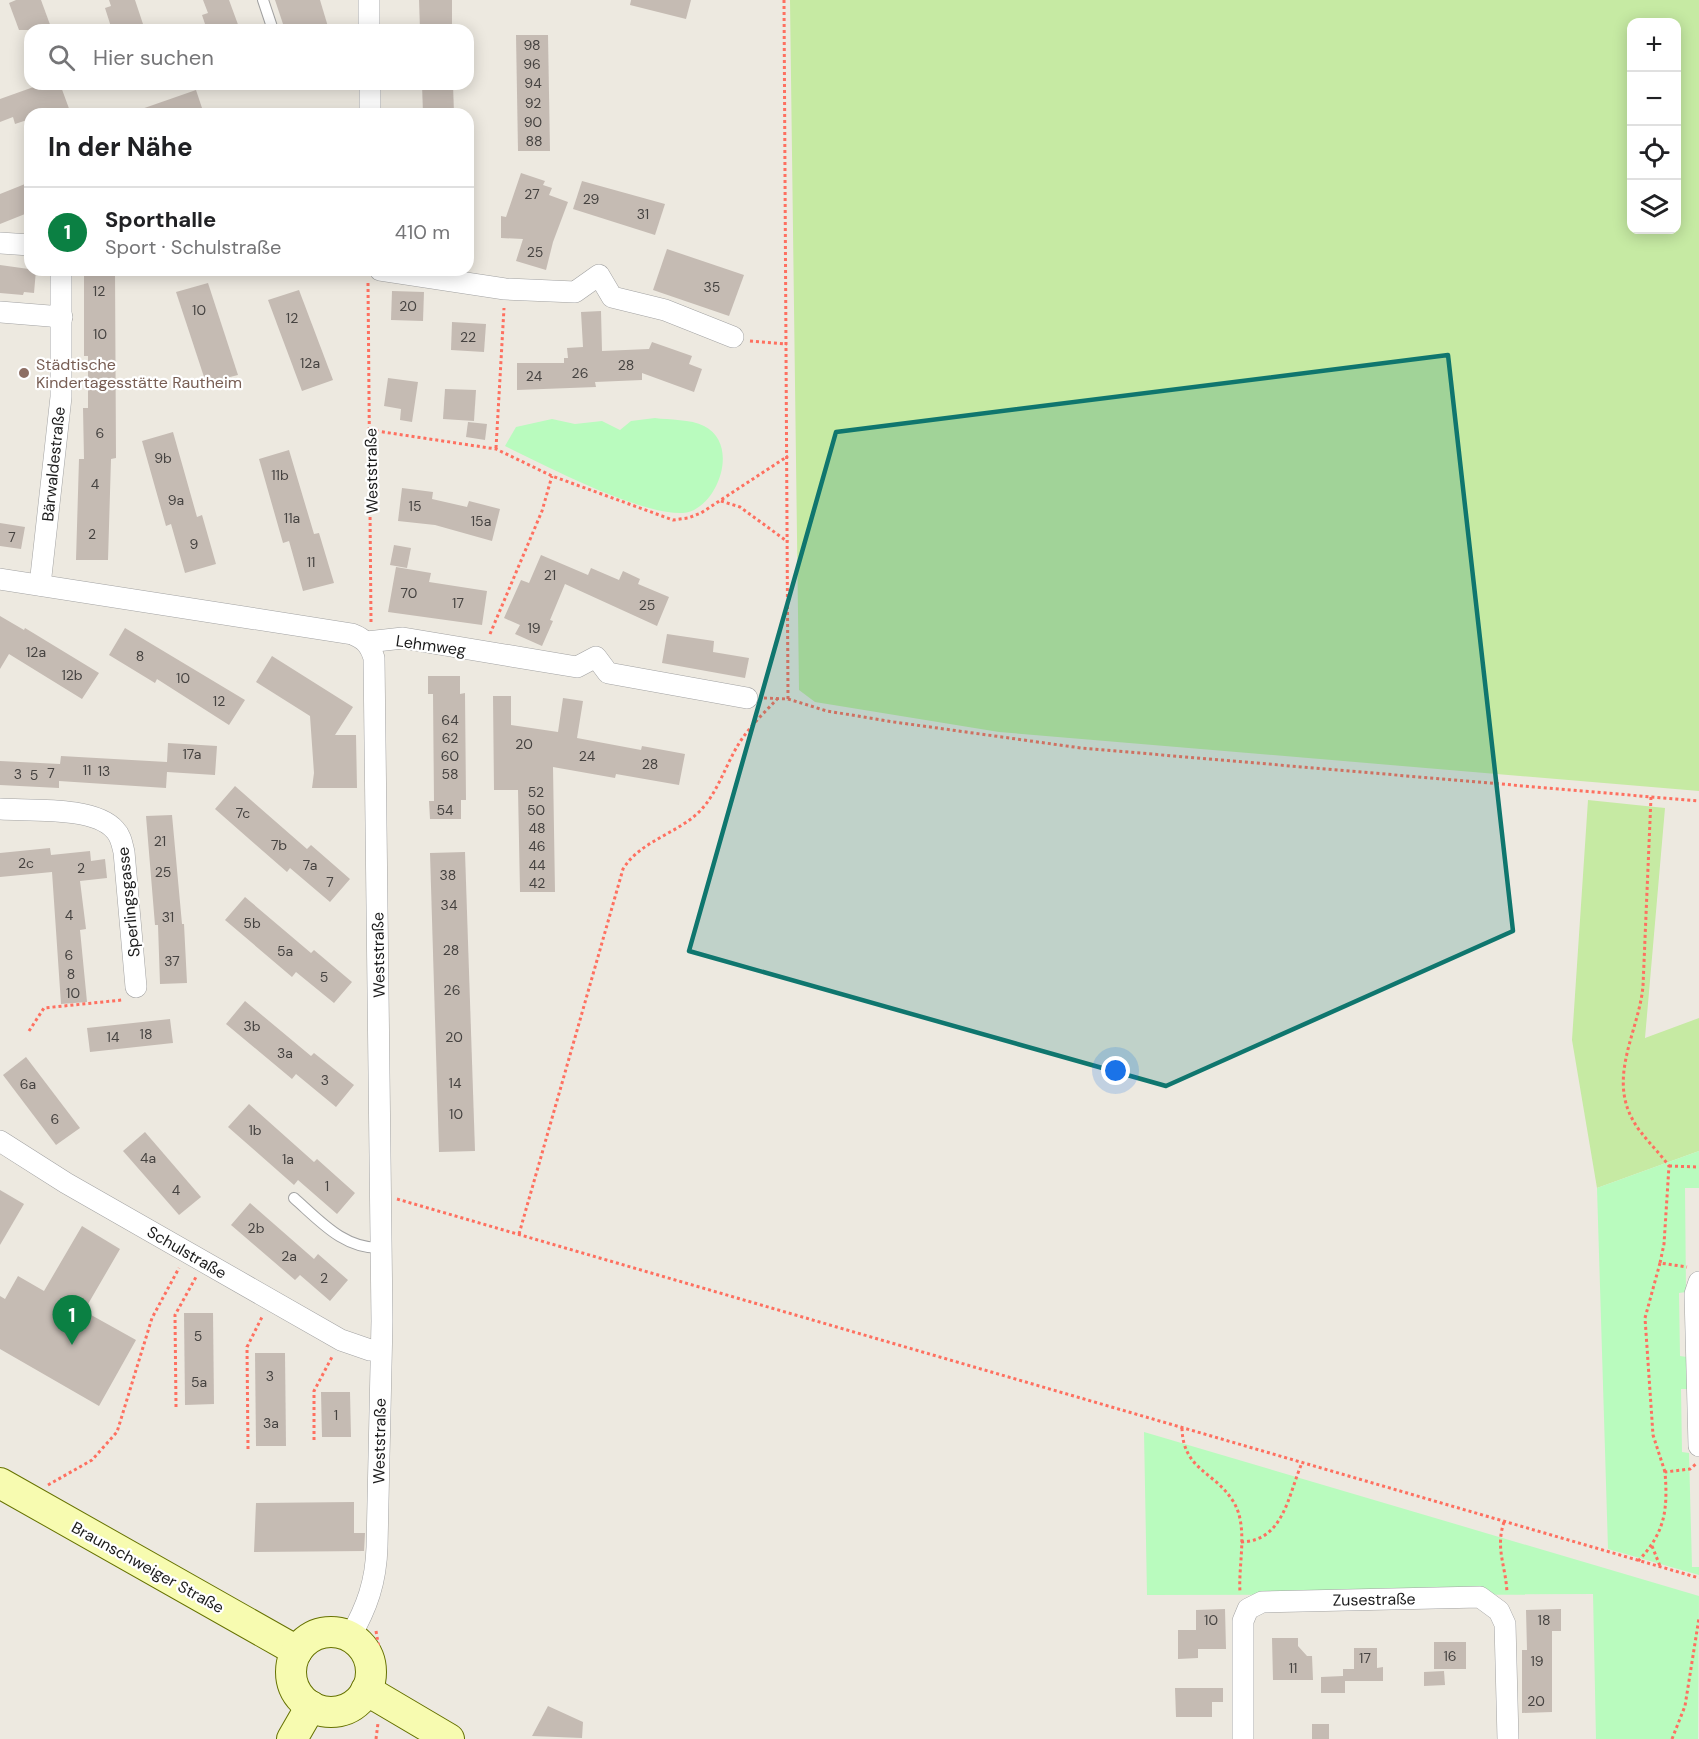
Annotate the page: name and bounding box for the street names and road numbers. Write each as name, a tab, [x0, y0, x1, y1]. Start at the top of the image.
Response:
street label: Bärwaldestraße	[37, 405, 70, 523]
street label: Weststraße	[360, 428, 383, 514]
street label: Lehmweg	[395, 630, 467, 661]
street label: Sperlingsgasse	[112, 846, 145, 958]
street label: Weststraße	[367, 912, 390, 998]
street label: Schulstraße	[143, 1221, 230, 1284]
street label: Weststraße	[368, 1398, 391, 1484]
street label: Braunschweiger Straße	[68, 1517, 228, 1618]
street label: Zusestraße	[1332, 1588, 1416, 1611]

